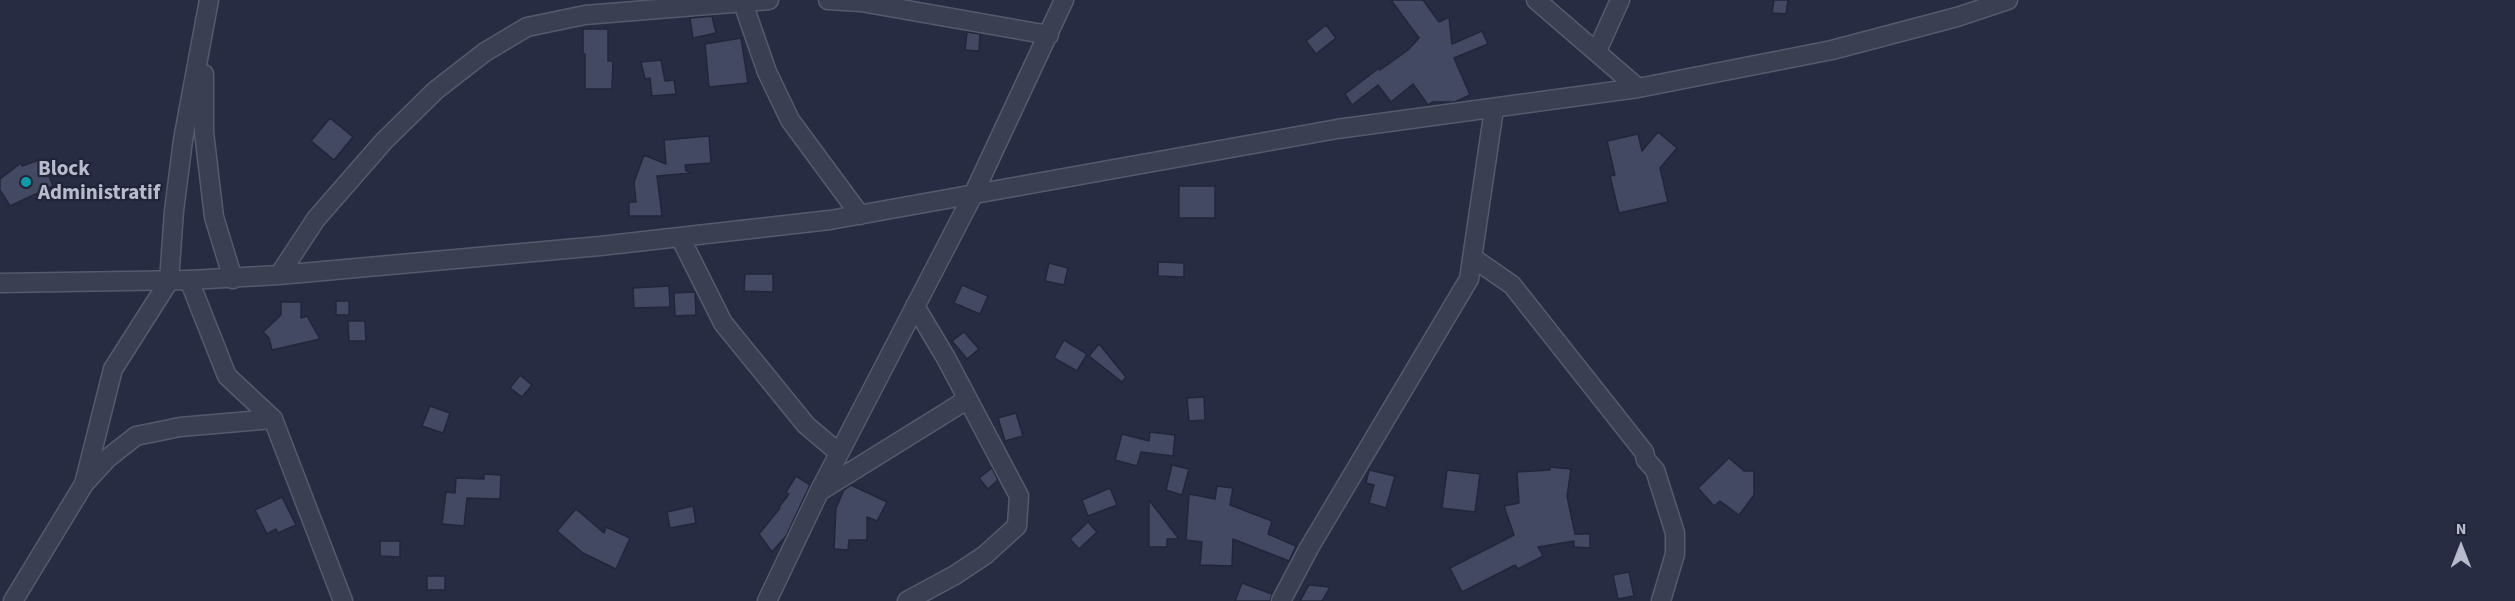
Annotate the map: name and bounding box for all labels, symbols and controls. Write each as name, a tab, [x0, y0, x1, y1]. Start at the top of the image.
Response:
place label: Block Administratif	[38, 157, 160, 207]
marker: Block Administratif	[19, 175, 33, 189]
north arrow	[2431, 517, 2491, 577]
text: N	[2456, 518, 2466, 540]

